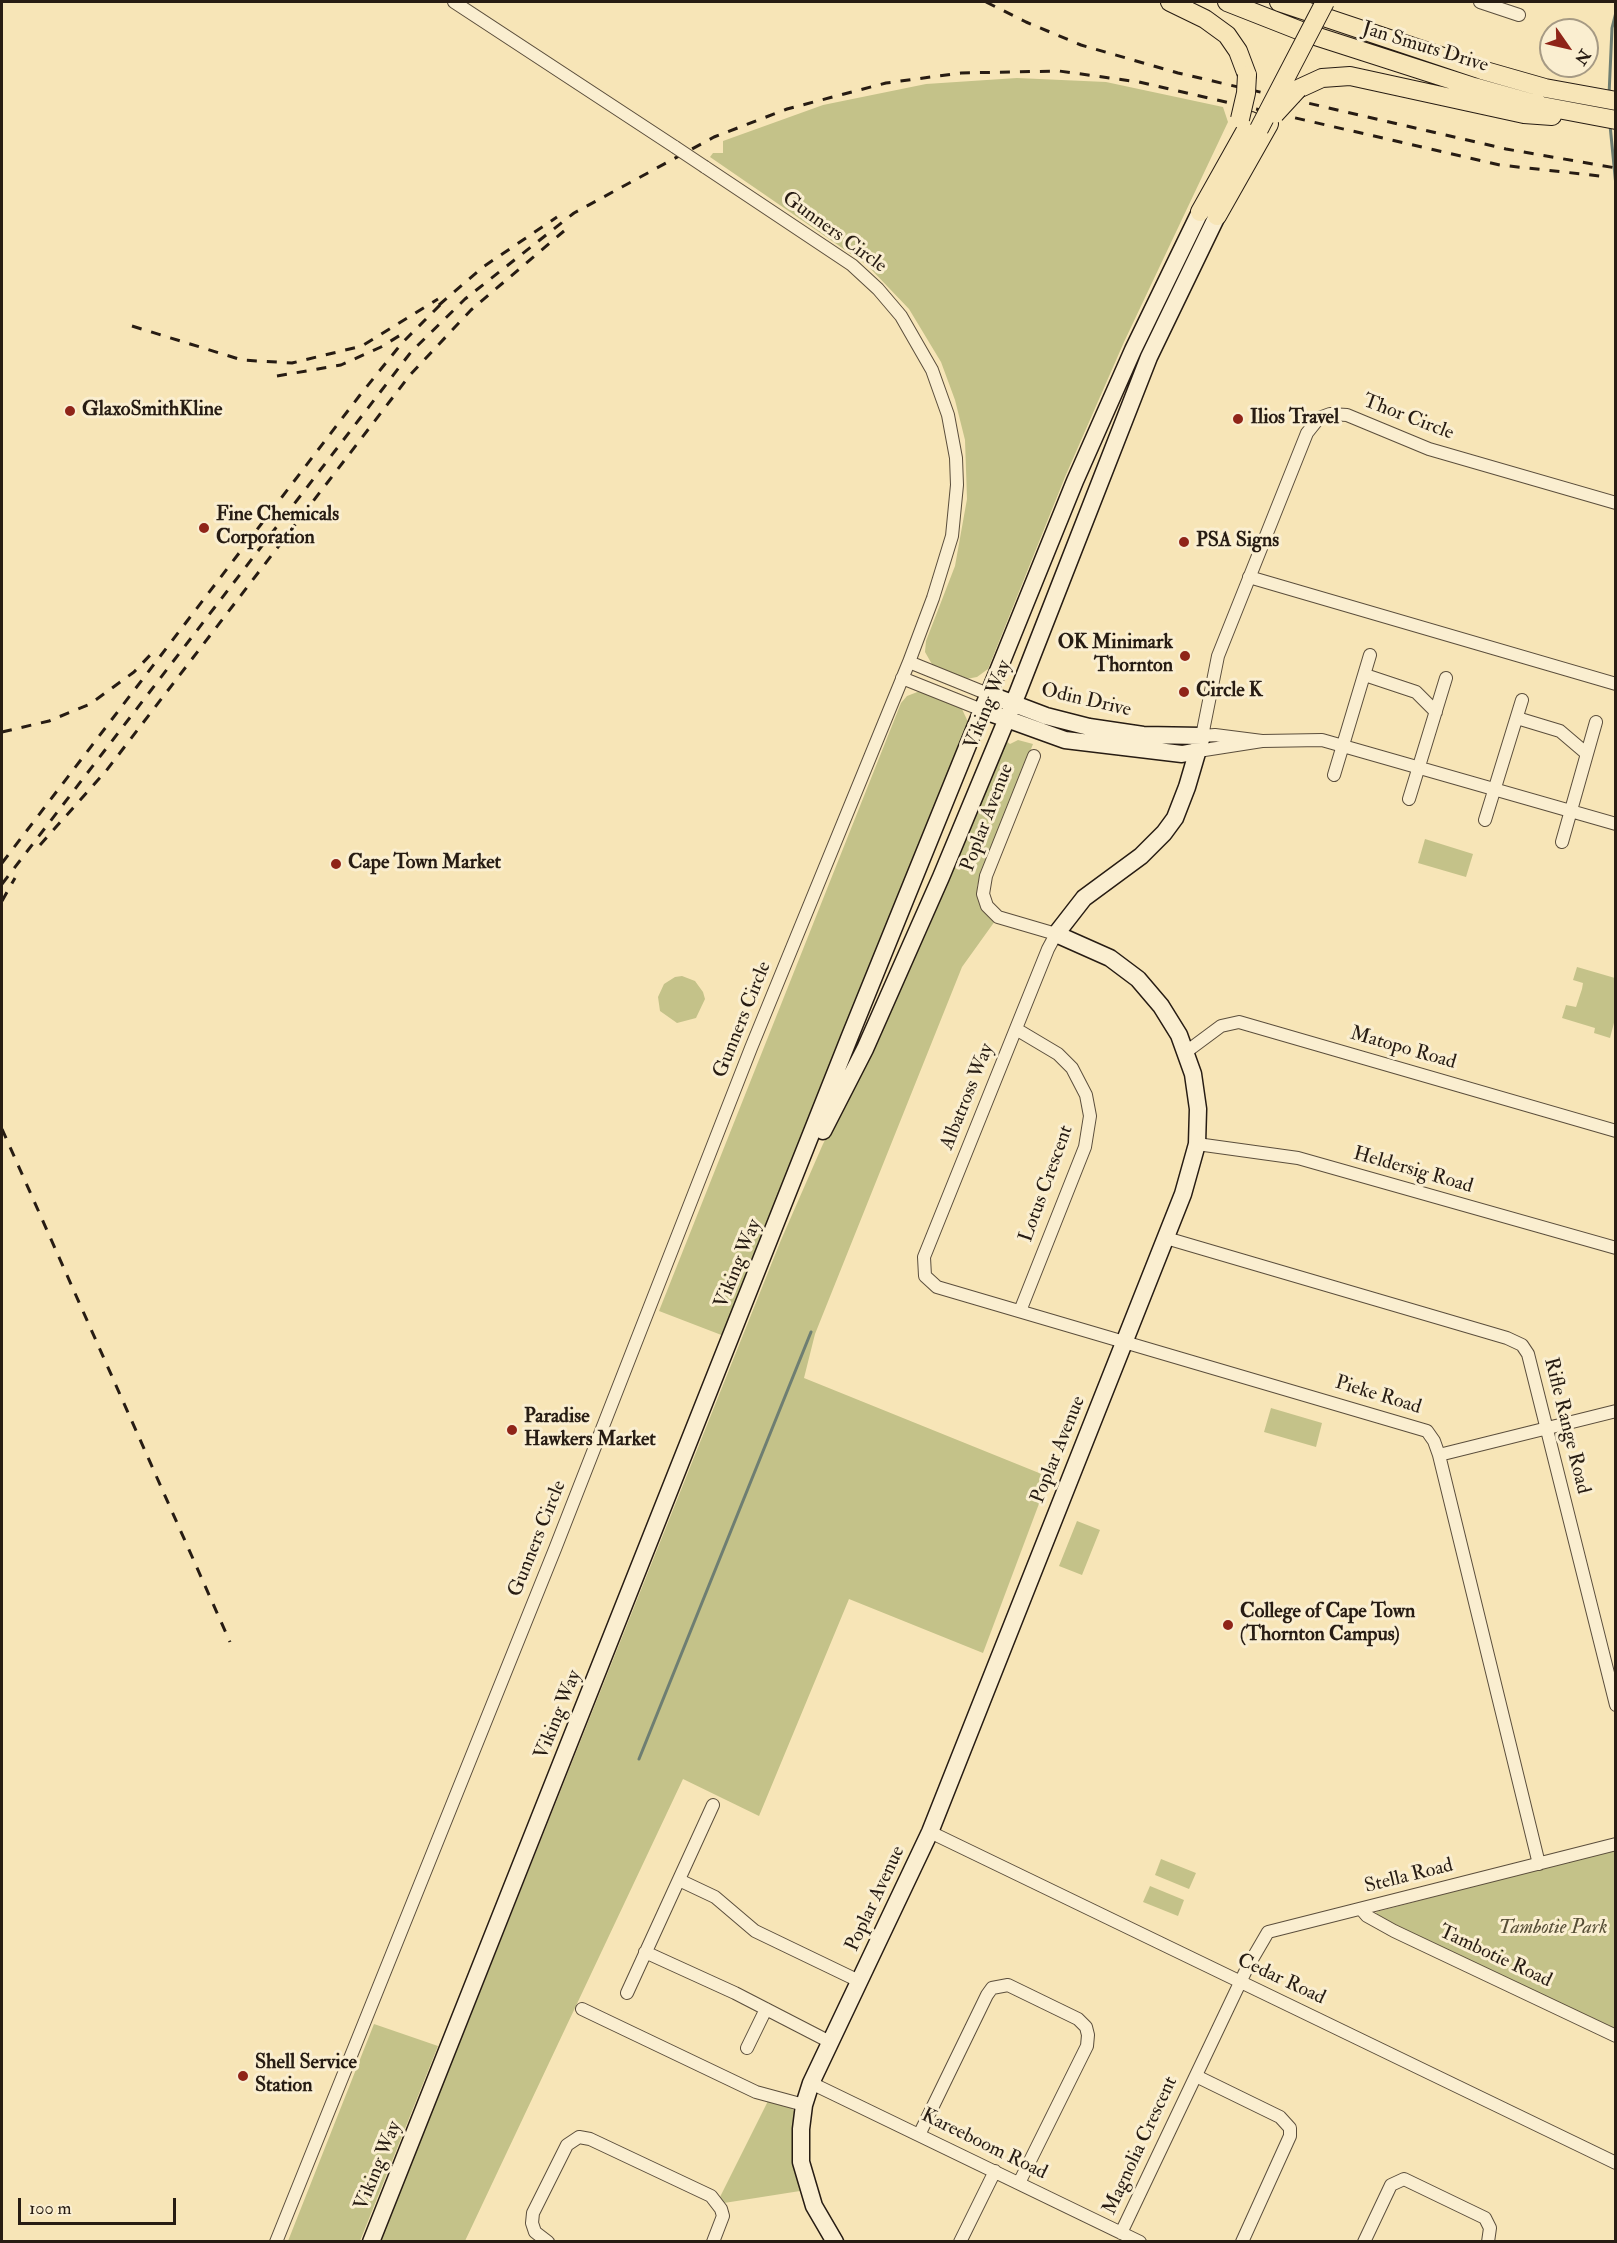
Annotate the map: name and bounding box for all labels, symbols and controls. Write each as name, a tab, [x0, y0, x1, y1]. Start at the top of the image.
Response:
street label: Jan Smuts Drive	[1359, 17, 1491, 79]
north arrow	[1539, 18, 1599, 78]
text: N	[1570, 45, 1595, 68]
street label: Gunners Circle	[777, 187, 891, 279]
street label: Thor Circle	[1359, 390, 1457, 446]
place label: GlaxoSmithKline	[82, 399, 222, 423]
marker: GlaxoSmithKline	[63, 404, 77, 418]
place label: Ilios Travel	[1250, 407, 1339, 431]
marker: Ilios Travel	[1231, 412, 1245, 426]
place label: Fine Chemicals Corporation	[216, 504, 339, 551]
marker: Fine Chemicals Corporation	[197, 521, 211, 535]
place label: PSA Signs	[1196, 530, 1279, 554]
marker: PSA Signs	[1177, 535, 1191, 549]
place label: OK Minimark Thornton	[1058, 632, 1173, 679]
marker: OK Minimark Thornton	[1178, 649, 1192, 663]
street label: Viking Way	[960, 657, 1018, 753]
street label: Odin Drive	[1039, 679, 1133, 723]
place label: Circle K	[1196, 680, 1263, 704]
marker: Circle K	[1177, 685, 1191, 699]
street label: Poplar Avenue	[956, 761, 1020, 875]
place label: Cape Town Market	[348, 852, 501, 876]
marker: Cape Town Market	[329, 857, 343, 871]
street label: Gunners Circle	[709, 958, 777, 1082]
street label: Matopo Road	[1347, 1022, 1459, 1076]
street label: Albatross Way	[936, 1040, 1000, 1154]
street label: Lotus Crescent	[1015, 1122, 1079, 1246]
street label: Heldersig Road	[1350, 1142, 1476, 1200]
street label: Viking Way	[710, 1216, 768, 1312]
street label: Rifle Range Road	[1537, 1355, 1595, 1497]
street label: Pieke Road	[1332, 1372, 1424, 1420]
street label: Poplar Avenue	[1027, 1393, 1091, 1507]
place label: Paradise Hawkers Market	[524, 1406, 656, 1453]
marker: Paradise Hawkers Market	[505, 1423, 519, 1437]
street label: Gunners Circle	[504, 1477, 572, 1601]
place label: College of Cape Town (Thornton Campus)	[1240, 1601, 1415, 1648]
marker: College of Cape Town (Thornton Campus)	[1221, 1618, 1235, 1632]
street label: Viking Way	[530, 1667, 588, 1763]
street label: Poplar Avenue	[841, 1842, 911, 1956]
street label: Stella Road	[1362, 1854, 1456, 1900]
park label: Tambotie Park	[1499, 1917, 1607, 1941]
street label: Tambotie Road	[1435, 1920, 1555, 1994]
street label: Cedar Road	[1233, 1949, 1329, 2011]
place label: Shell Service Station	[255, 2052, 357, 2099]
marker: Shell Service Station	[236, 2069, 250, 2083]
street label: Magnolia Crescent	[1098, 2073, 1184, 2219]
street label: Kareeboom Road	[917, 2104, 1051, 2186]
street label: Viking Way	[350, 2118, 408, 2214]
scale bar	[21, 2186, 178, 2224]
text: 100 m	[29, 2197, 72, 2220]

